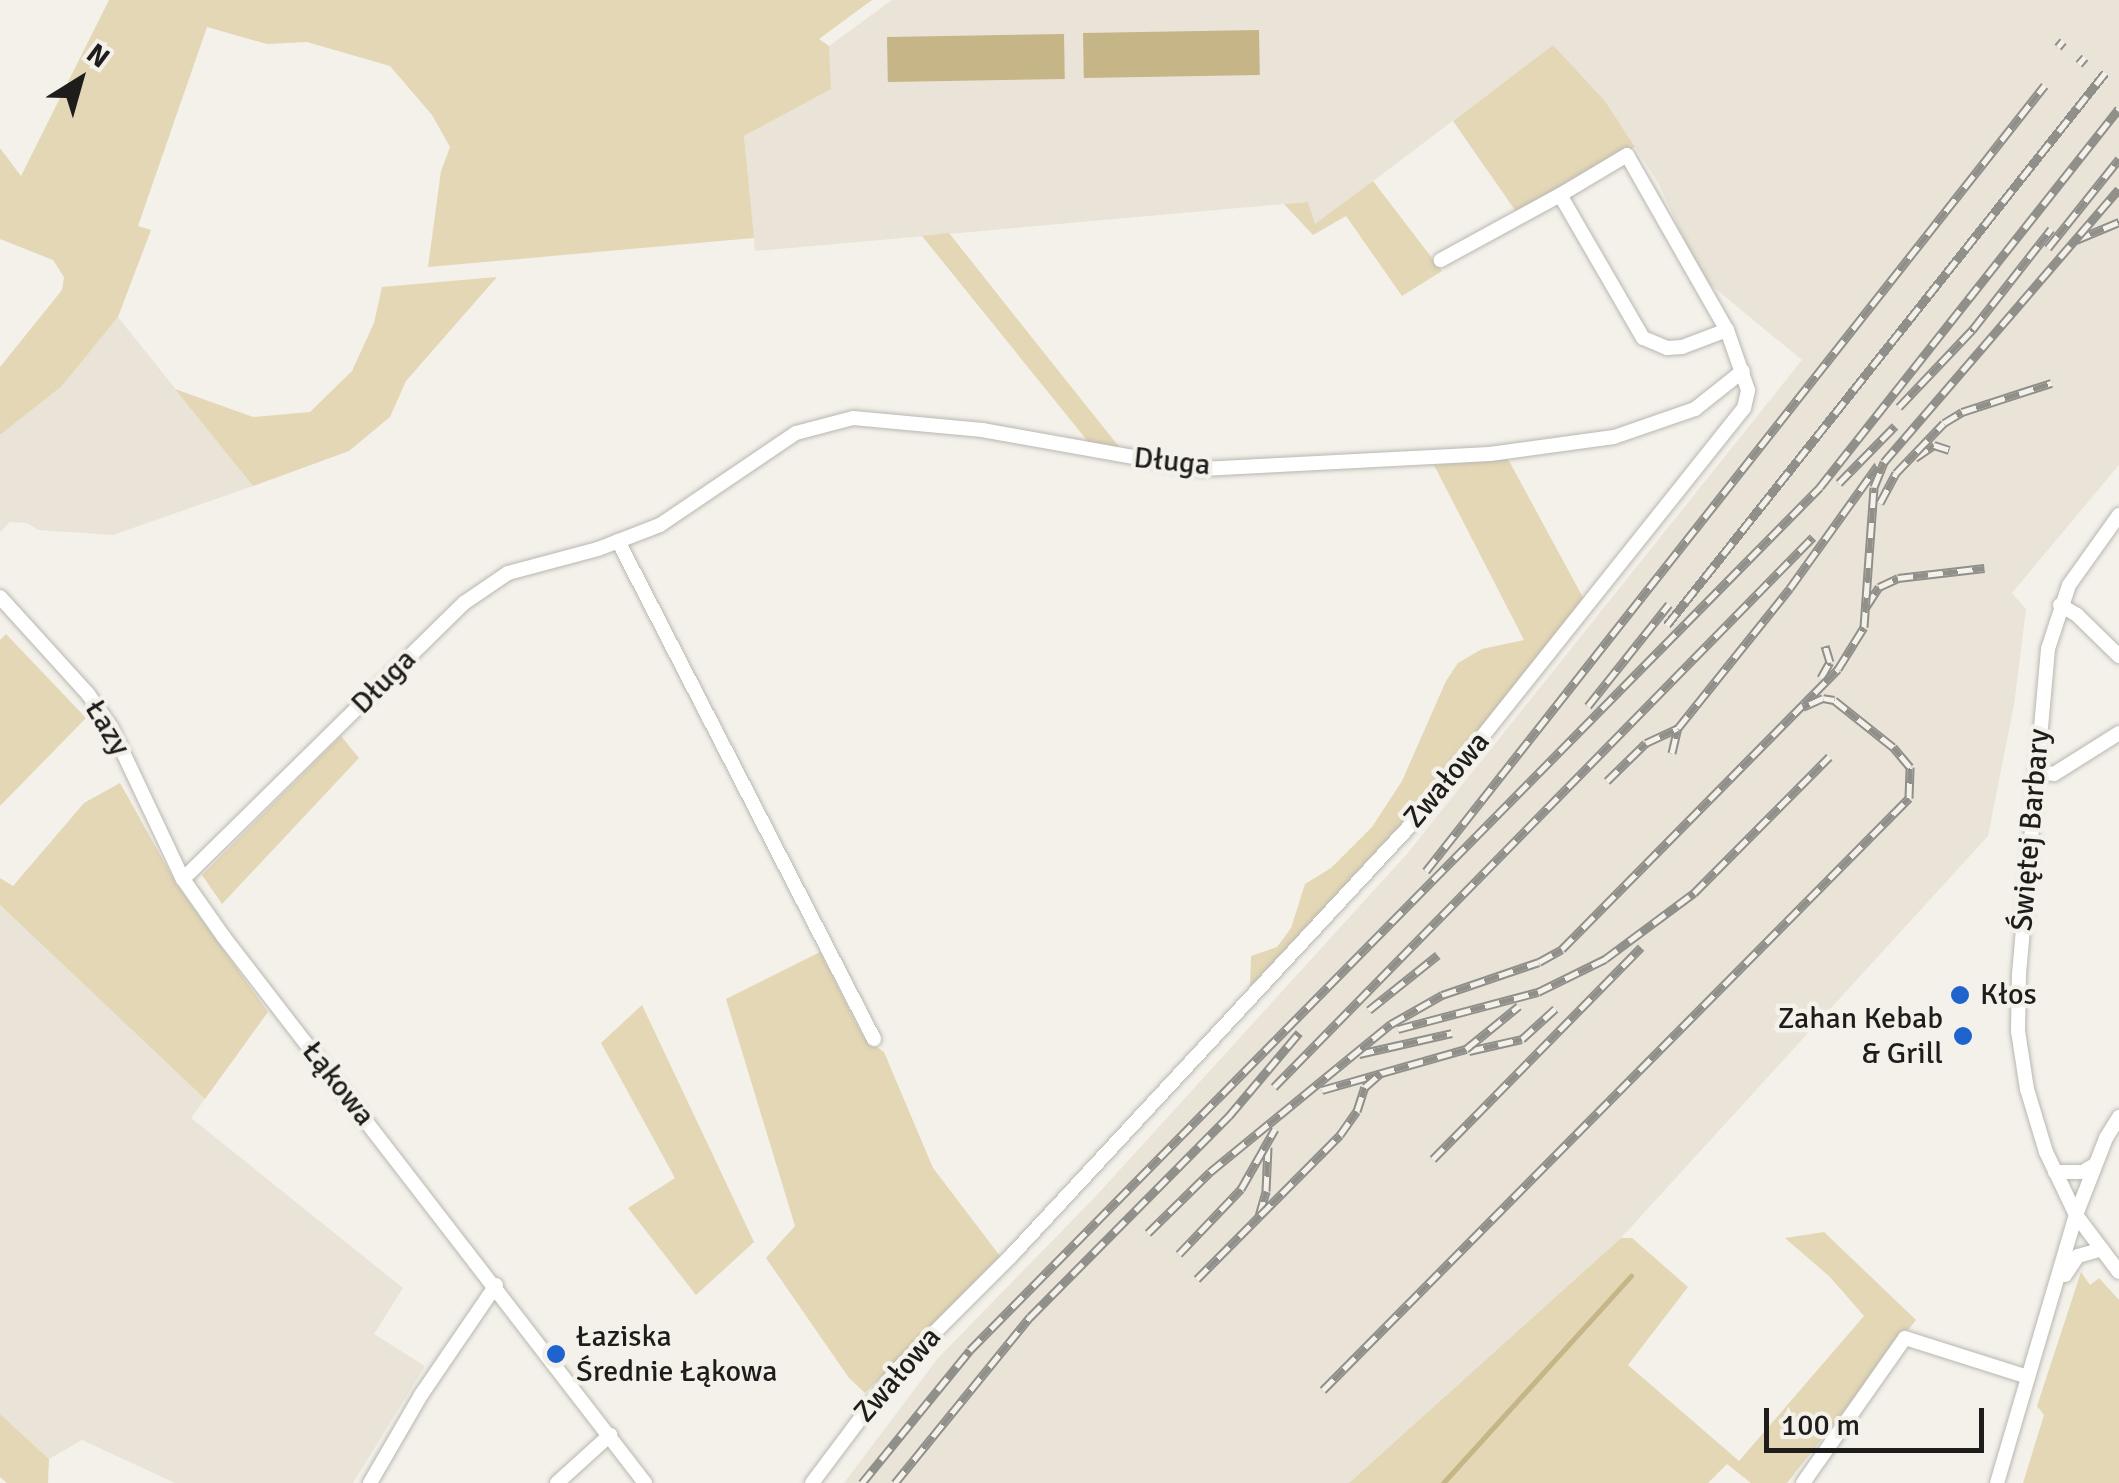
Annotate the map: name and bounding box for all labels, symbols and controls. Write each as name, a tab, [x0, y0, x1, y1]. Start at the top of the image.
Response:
north arrow	[30, 30, 130, 130]
text: N	[80, 37, 116, 75]
street label: Długa	[1132, 440, 1212, 484]
street label: Długa	[344, 642, 424, 722]
street label: Łazy	[77, 694, 137, 762]
street label: Zwałowa	[1396, 725, 1498, 835]
street label: Świętej Barbary	[2004, 727, 2058, 933]
place label: Kłos	[1980, 977, 2037, 1013]
marker: Kłos	[1949, 984, 1971, 1006]
place label: Zahan Kebab & Grill	[1778, 1001, 1943, 1072]
marker: Zahan Kebab & Grill	[1952, 1025, 1974, 1047]
street label: Łąkowa	[294, 1035, 382, 1133]
place label: Łaziska Średnie Łąkowa	[576, 1319, 777, 1390]
street label: Zwałowa	[847, 1320, 949, 1430]
marker: Łaziska Średnie Łąkowa	[545, 1343, 567, 1365]
scale bar	[1769, 1388, 1989, 1450]
text: 100 m	[1781, 1407, 1860, 1444]

